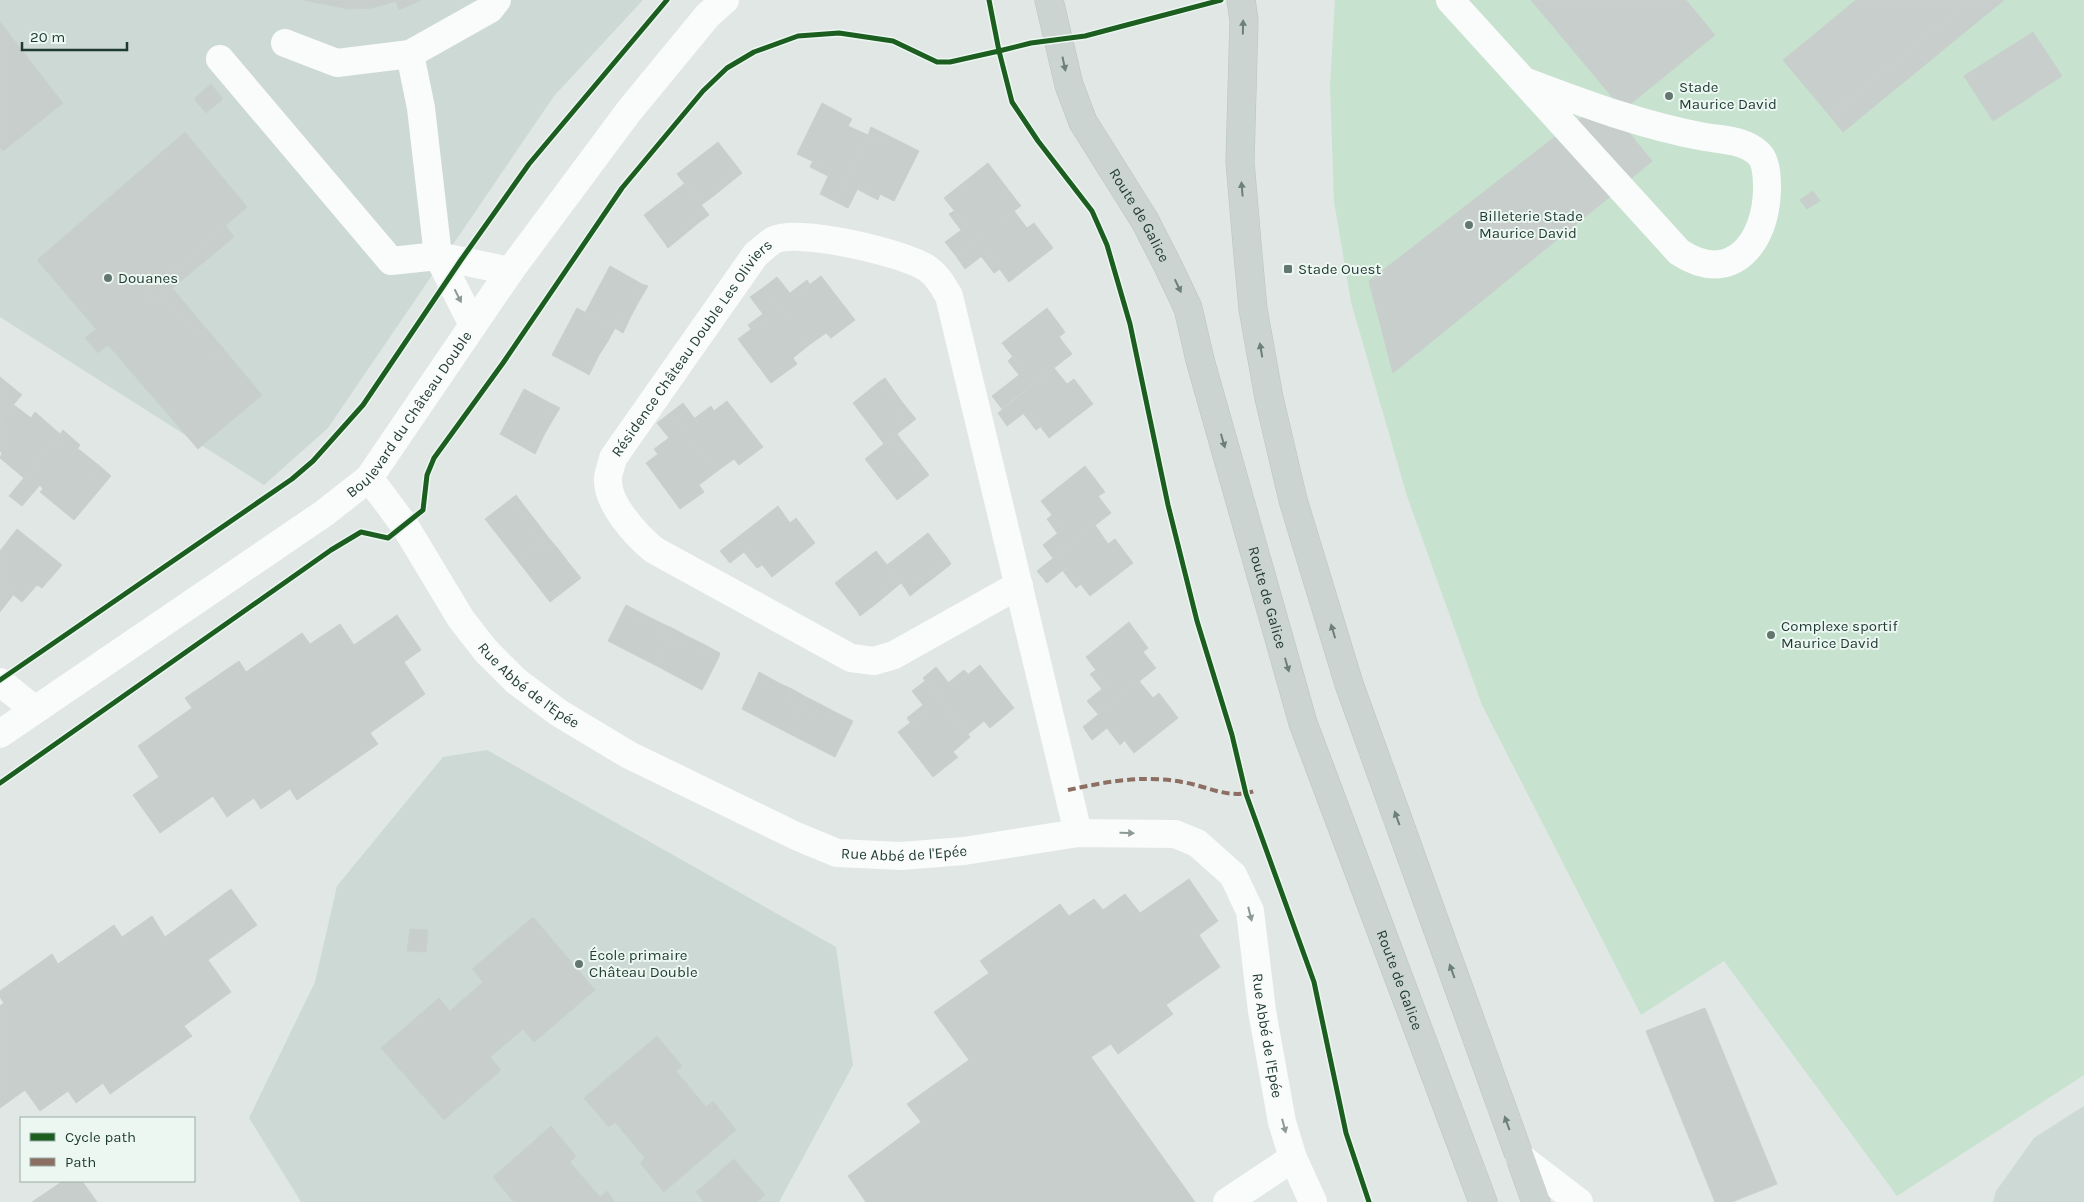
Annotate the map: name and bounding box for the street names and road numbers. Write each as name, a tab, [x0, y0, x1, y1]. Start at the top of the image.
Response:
street label: Route de Galice	[1105, 165, 1174, 265]
street label: Résidence Château Double Les Oliviers	[608, 235, 776, 460]
street label: Boulevard du Château Double	[343, 327, 476, 501]
street label: Route de Galice	[1244, 544, 1290, 651]
street label: Rue Abbé de l'Epée	[474, 639, 582, 732]
street label: Rue Abbé de l'Epée	[841, 842, 968, 865]
street label: Route de Galice	[1373, 927, 1427, 1033]
street label: Rue Abbé de l'Epée	[1249, 972, 1286, 1099]

